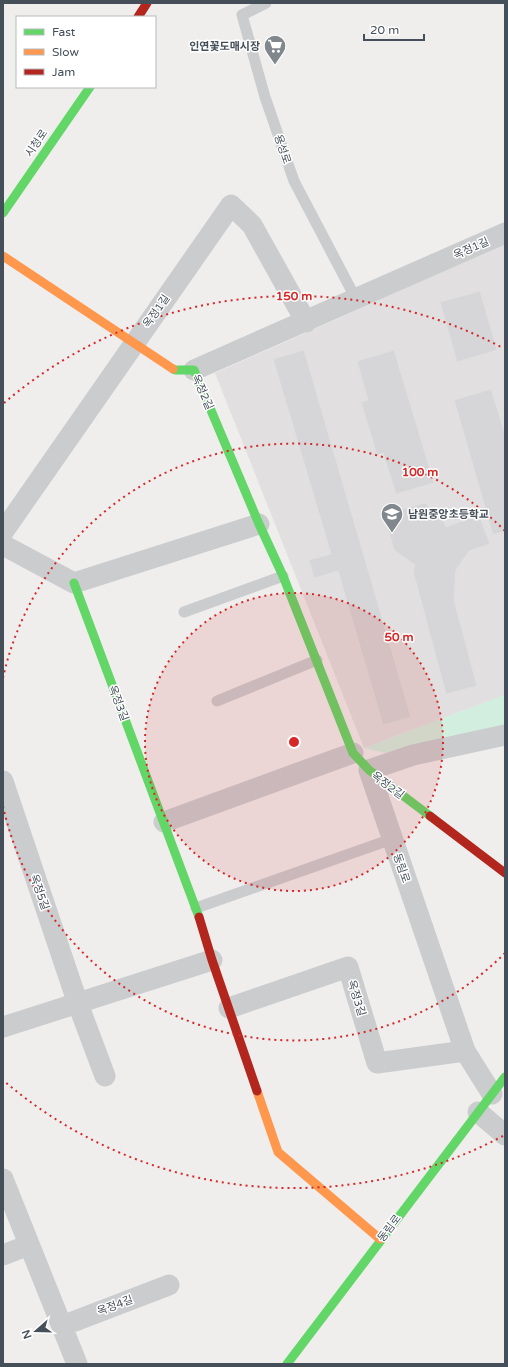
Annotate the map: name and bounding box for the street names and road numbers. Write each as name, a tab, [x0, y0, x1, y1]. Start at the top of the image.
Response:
street label: 시청로	[23, 127, 50, 160]
street label: 용성로	[271, 133, 294, 166]
street label: 옥정1길	[452, 235, 491, 262]
street label: 옥정1길	[140, 292, 172, 330]
street label: 옥정2길	[189, 373, 216, 412]
street label: 옥정3길	[106, 683, 131, 723]
street label: 옥정2길	[369, 769, 406, 802]
street label: 동림로	[390, 852, 413, 885]
street label: 옥정5길	[27, 872, 52, 912]
street label: 옥정3길	[345, 978, 368, 1018]
street label: 동림로	[375, 1212, 404, 1244]
street label: 옥정4길	[95, 1293, 135, 1318]

